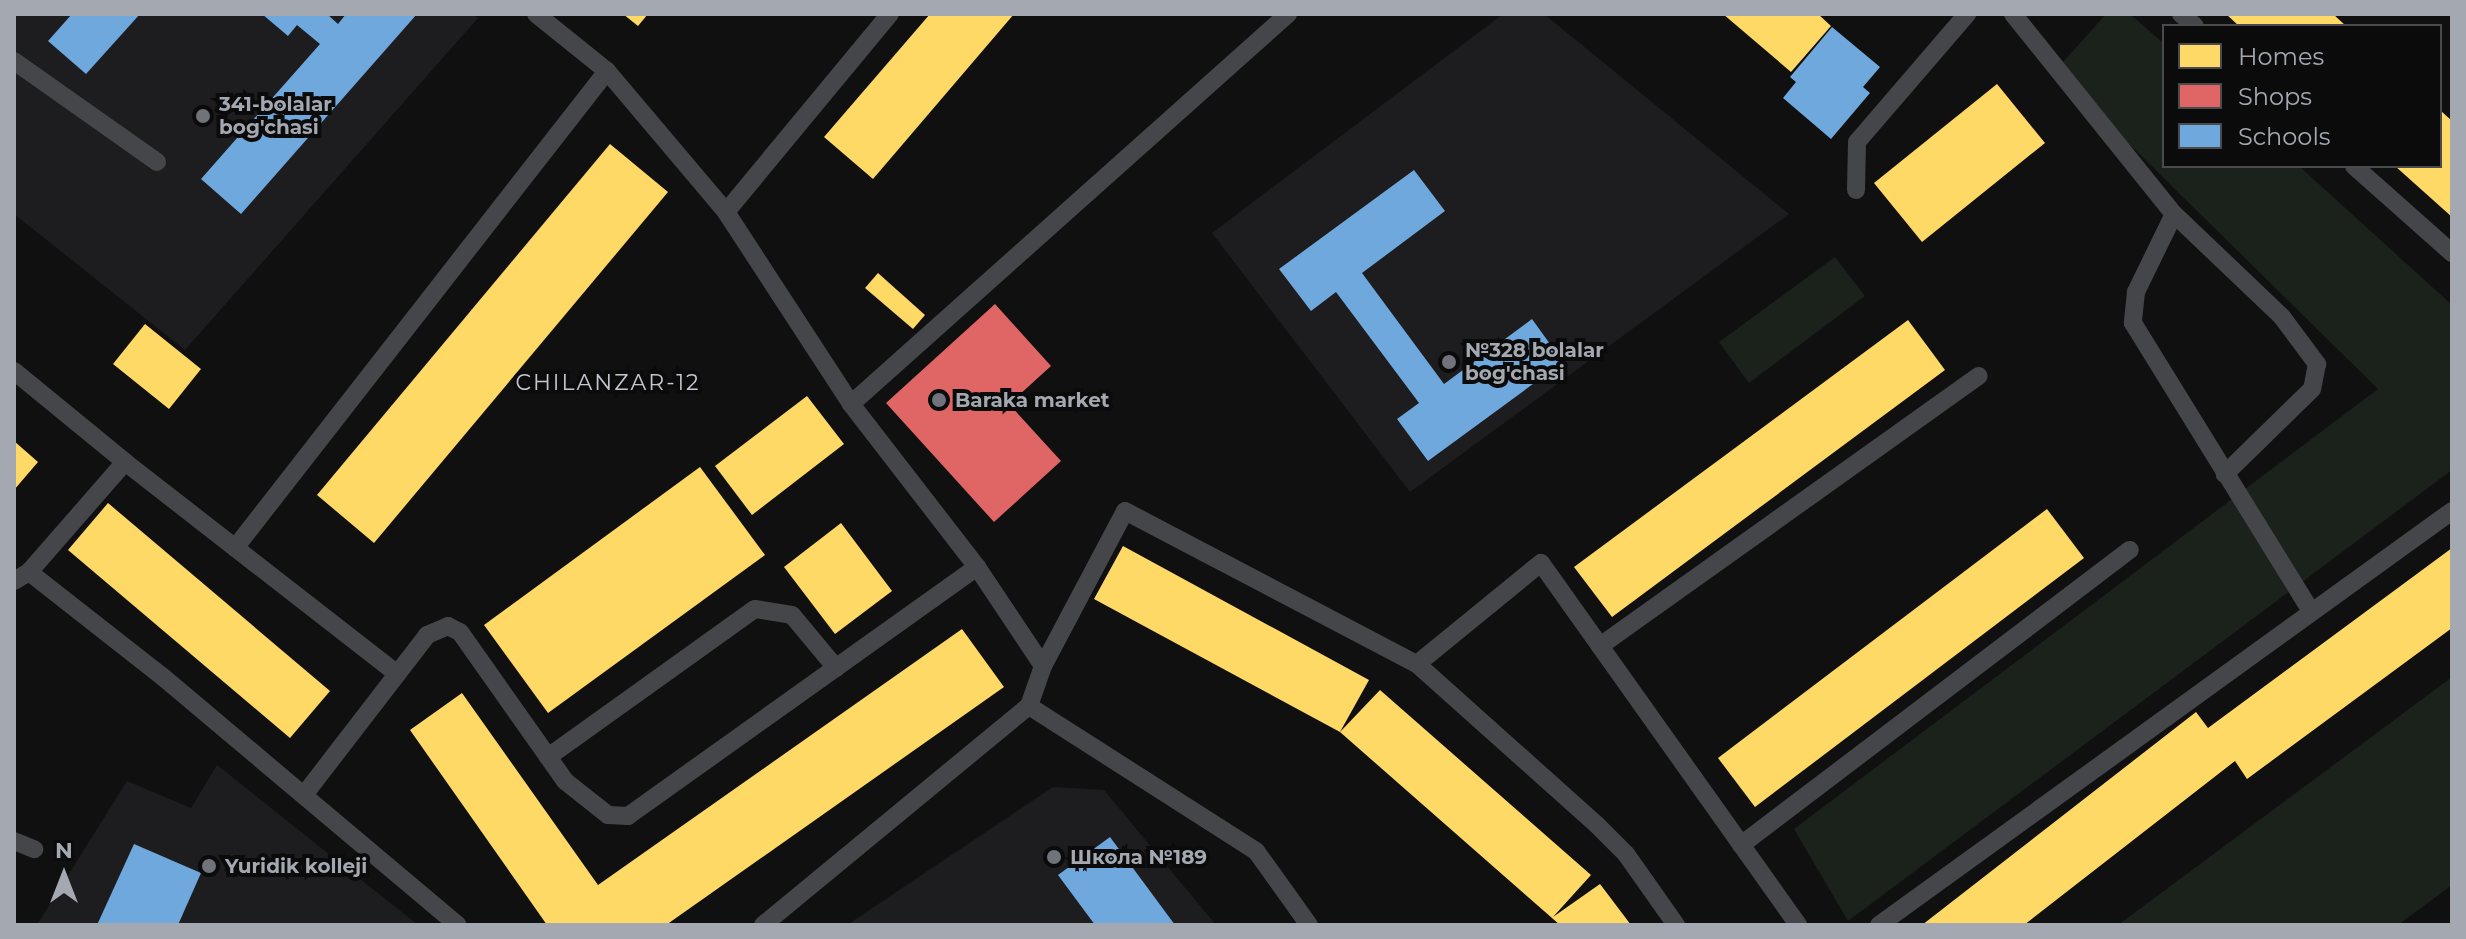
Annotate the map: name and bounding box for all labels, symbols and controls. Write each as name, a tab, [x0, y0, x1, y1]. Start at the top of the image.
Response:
legend	[2162, 24, 2442, 168]
text: Homes	[2238, 42, 2324, 71]
text: Shops	[2238, 82, 2312, 111]
place label: 341-bolalar bog'chasi	[219, 92, 332, 139]
marker: 341-bolalar bog'chasi	[194, 107, 212, 125]
text: Schools	[2238, 122, 2331, 151]
place label: №328 bolalar bog'chasi	[1465, 338, 1604, 385]
marker: №328 bolalar bog'chasi	[1440, 353, 1458, 371]
district label: CHILANZAR-12	[515, 370, 701, 396]
place label: Baraka market	[955, 388, 1110, 412]
marker: Baraka market	[930, 391, 948, 409]
north arrow	[24, 835, 104, 915]
text: N	[55, 837, 73, 864]
place label: Школа №189	[1070, 845, 1207, 869]
marker: Школа №189	[1045, 848, 1063, 866]
place label: Yuridik kolleji	[225, 854, 367, 878]
marker: Yuridik kolleji	[200, 857, 218, 875]

